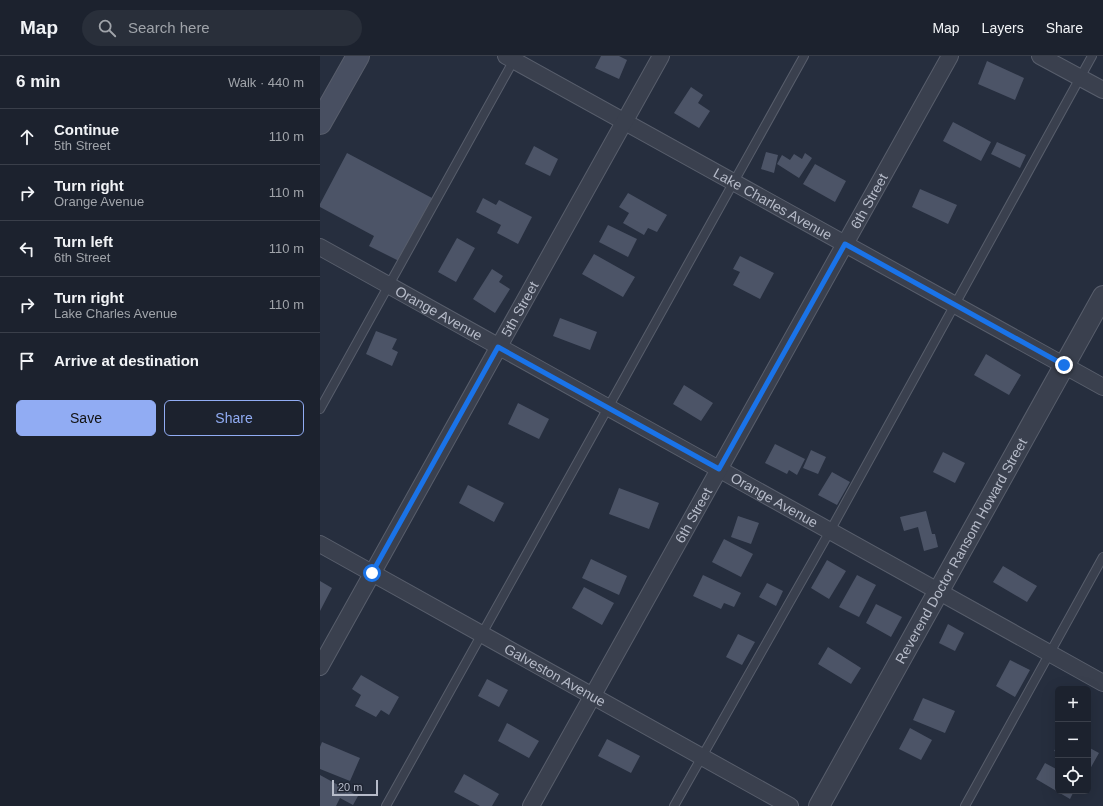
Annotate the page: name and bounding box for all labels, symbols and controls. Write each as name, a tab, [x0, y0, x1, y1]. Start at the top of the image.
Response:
search box	[82, 10, 362, 46]
text: Map	[20, 17, 58, 38]
icon: search	[96, 17, 118, 39]
text: Search here	[128, 19, 210, 36]
text: Map	[932, 20, 960, 36]
text: Layers	[982, 20, 1024, 36]
text: Share	[1046, 20, 1083, 36]
text: 6 min	[16, 72, 60, 91]
text: Walk · 440 m	[228, 75, 304, 90]
text: Continue	[54, 121, 119, 138]
icon: ahead	[16, 126, 38, 148]
text: 110 m	[269, 129, 304, 144]
text: 5th Street	[54, 138, 110, 153]
street label: Lake Charles Avenue	[711, 165, 835, 243]
street label: 6th Street	[847, 170, 891, 231]
text: Turn right	[54, 177, 124, 194]
icon: right	[16, 182, 38, 204]
text: 110 m	[269, 185, 304, 200]
text: Orange Avenue	[54, 194, 144, 209]
text: Turn left	[54, 233, 113, 250]
icon: left	[16, 238, 38, 260]
text: 110 m	[269, 241, 304, 256]
text: 6th Street	[54, 250, 110, 265]
street label: 5th Street	[498, 278, 542, 339]
street label: Orange Avenue	[392, 283, 485, 344]
text: Turn right	[54, 289, 124, 306]
icon: right	[16, 294, 38, 316]
text: 110 m	[269, 297, 304, 312]
text: Lake Charles Avenue	[54, 306, 177, 321]
icon: arrive	[16, 350, 38, 372]
text: Arrive at destination	[54, 352, 199, 369]
route end	[1055, 356, 1073, 374]
button: Save	[16, 400, 156, 436]
button: Share	[164, 400, 304, 436]
street label: Reverend Doctor Ransom Howard Street	[892, 435, 1030, 666]
street label: Orange Avenue	[728, 469, 821, 531]
street label: 6th Street	[672, 485, 715, 546]
route start	[363, 564, 381, 582]
street label: Galveston Avenue	[501, 640, 609, 710]
map controls	[1055, 686, 1091, 794]
button: +	[1055, 686, 1091, 722]
button: −	[1055, 722, 1091, 758]
button: locate	[1055, 758, 1091, 794]
scale bar	[332, 778, 378, 797]
text: 20 m	[338, 781, 362, 793]

